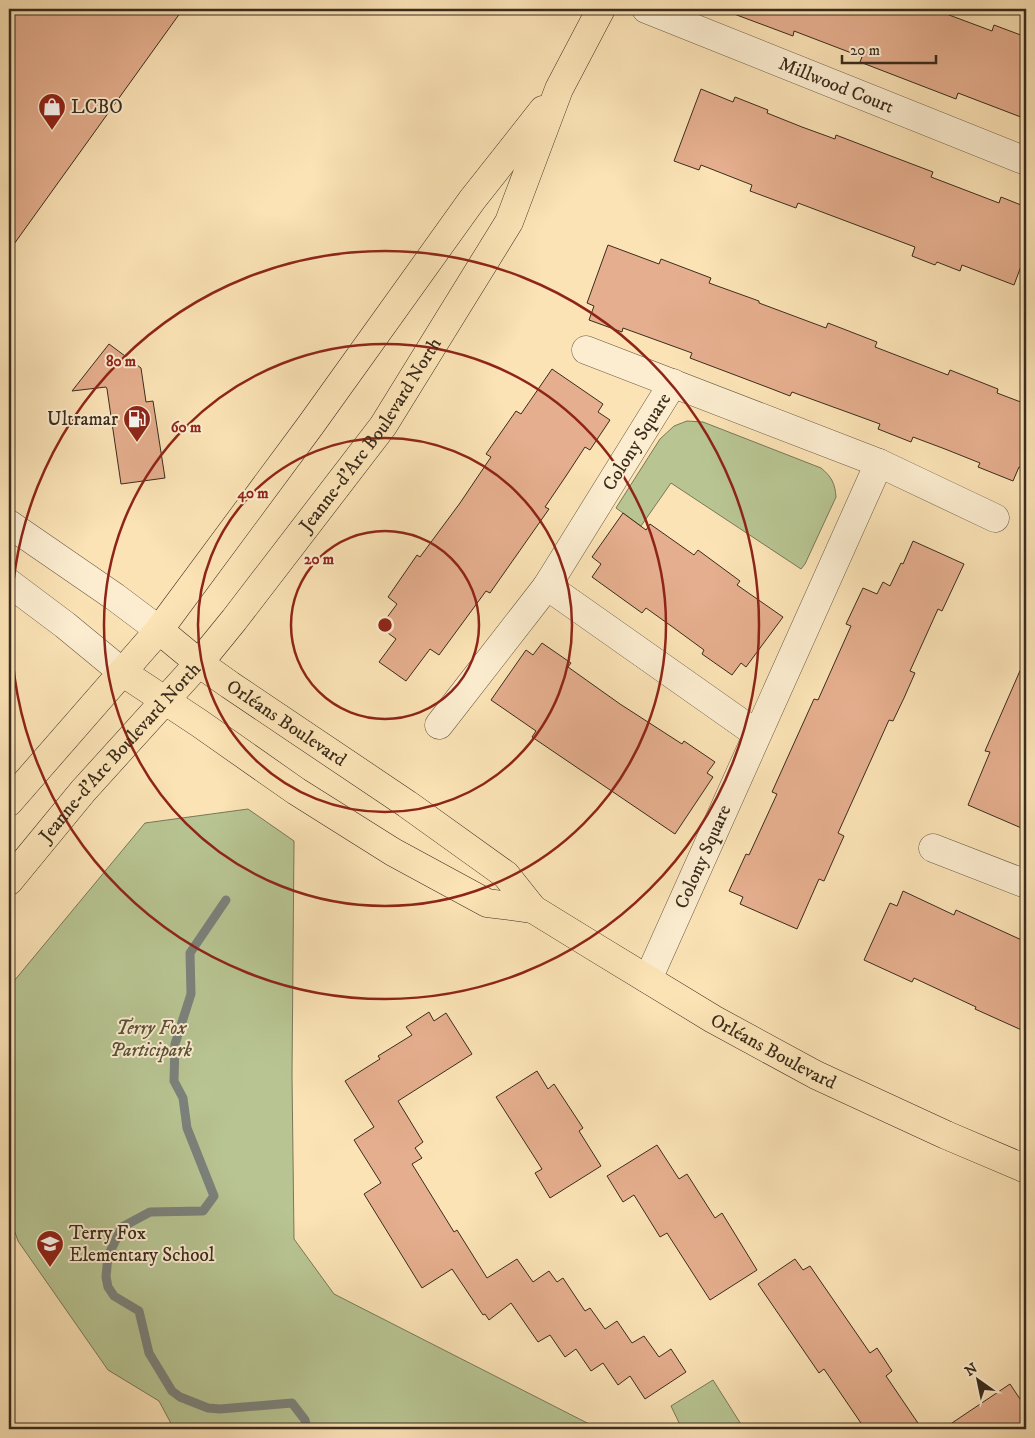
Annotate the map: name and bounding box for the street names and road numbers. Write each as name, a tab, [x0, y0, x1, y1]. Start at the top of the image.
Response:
street label: Millwood Court	[775, 52, 897, 118]
street label: Jeanne-d'Arc Boulevard North	[293, 333, 446, 538]
street label: Colony Square	[598, 389, 677, 496]
street label: Jeanne-d'Arc Boulevard North	[33, 658, 205, 848]
street label: Orléans Boulevard	[222, 675, 351, 772]
street label: Colony Square	[670, 801, 736, 912]
street label: Orléans Boulevard	[707, 1008, 840, 1094]

